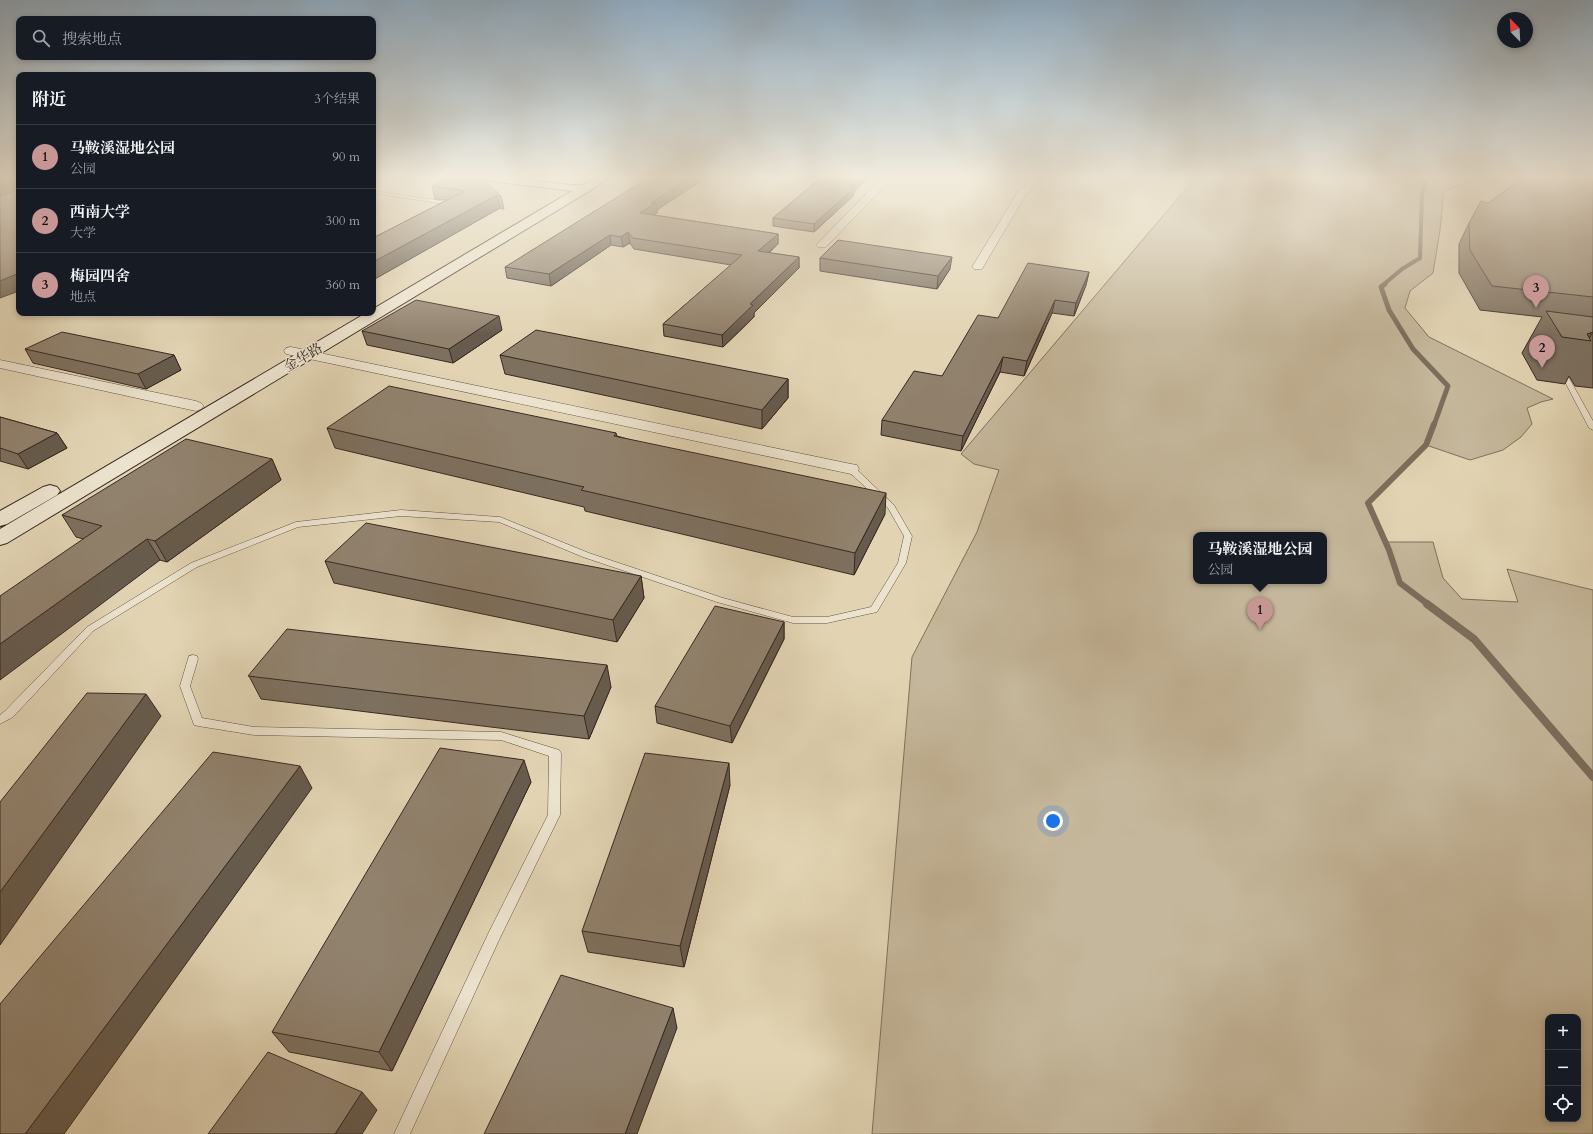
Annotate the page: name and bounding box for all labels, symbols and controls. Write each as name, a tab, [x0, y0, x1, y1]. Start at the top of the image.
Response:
north arrow	[1497, 12, 1533, 48]
search box	[16, 16, 376, 60]
icon: search	[30, 27, 52, 49]
text: 搜索地点	[62, 29, 122, 49]
text: 附近	[32, 88, 66, 111]
text: 3个结果	[314, 90, 360, 108]
text: 马鞍溪湿地公园	[70, 138, 175, 158]
text: 1	[42, 148, 48, 166]
text: 90 m	[332, 148, 360, 166]
text: 公园	[70, 160, 96, 178]
text: 西南大学	[70, 202, 130, 222]
text: 2	[42, 212, 48, 230]
text: 300 m	[326, 212, 360, 230]
text: 大学	[70, 224, 96, 242]
text: 梅园四舍	[70, 266, 130, 286]
pin: 3	[1523, 275, 1549, 308]
text: 3	[42, 276, 48, 294]
text: 360 m	[326, 276, 360, 294]
text: 地点	[70, 288, 96, 306]
pin: 2	[1529, 335, 1555, 368]
street label: 金华路	[280, 338, 326, 376]
popup	[1193, 532, 1327, 584]
text: 马鞍溪湿地公园	[1207, 539, 1313, 559]
text: 公园	[1207, 561, 1234, 579]
pin: 1	[1247, 597, 1273, 630]
your location	[1043, 811, 1063, 831]
map controls	[1545, 1014, 1581, 1122]
button: +	[1545, 1014, 1581, 1050]
button: −	[1545, 1050, 1581, 1086]
button: locate	[1545, 1086, 1581, 1122]

